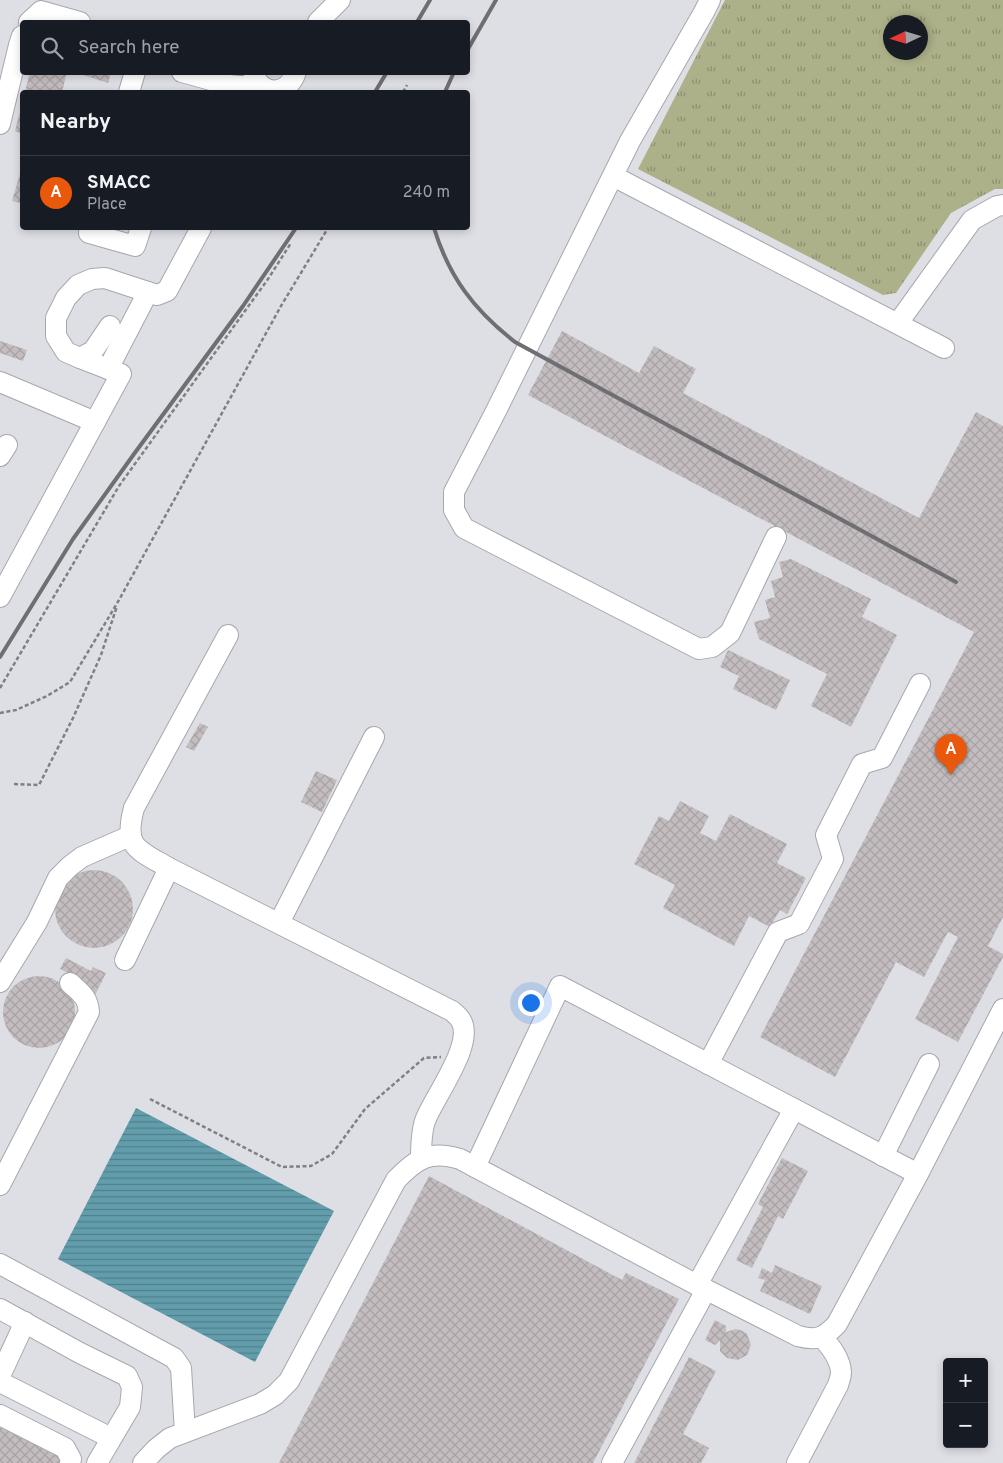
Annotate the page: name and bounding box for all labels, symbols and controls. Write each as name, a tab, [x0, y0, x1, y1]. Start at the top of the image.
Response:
north arrow	[883, 15, 928, 60]
search box	[20, 20, 470, 75]
icon: search	[38, 34, 66, 62]
text: Search here	[78, 36, 180, 60]
text: Nearby	[40, 109, 111, 136]
text: SMACC	[87, 171, 151, 195]
text: A	[50, 183, 62, 203]
text: 240 m	[403, 183, 450, 203]
text: Place	[87, 195, 127, 215]
pin: A	[935, 734, 967, 775]
your location	[518, 990, 544, 1016]
map controls	[943, 1358, 988, 1448]
button: +	[943, 1358, 988, 1403]
button: −	[943, 1403, 988, 1448]

